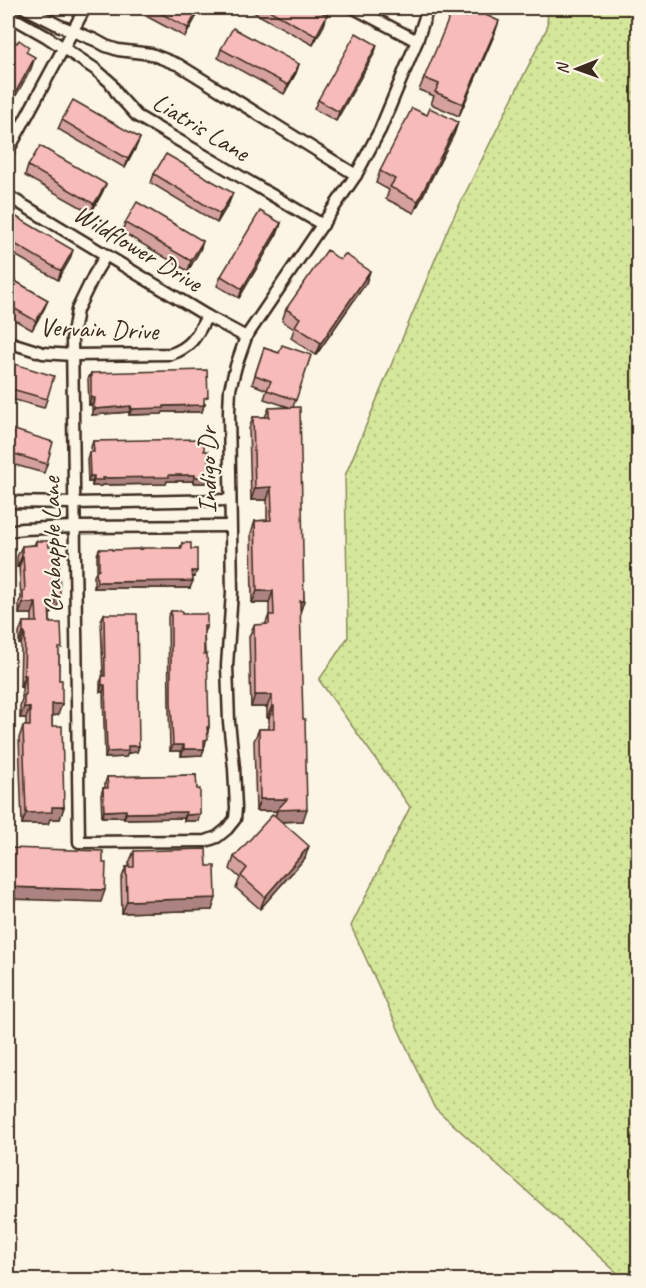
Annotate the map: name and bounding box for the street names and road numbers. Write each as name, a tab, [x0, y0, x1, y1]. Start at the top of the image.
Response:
street label: Liatris Lane	[147, 85, 257, 170]
street label: Wildflower Drive	[68, 197, 210, 300]
street label: Vervain Drive	[39, 310, 160, 348]
street label: Indigo Dr	[191, 424, 224, 513]
street label: Crabapple Lane	[34, 475, 70, 613]

